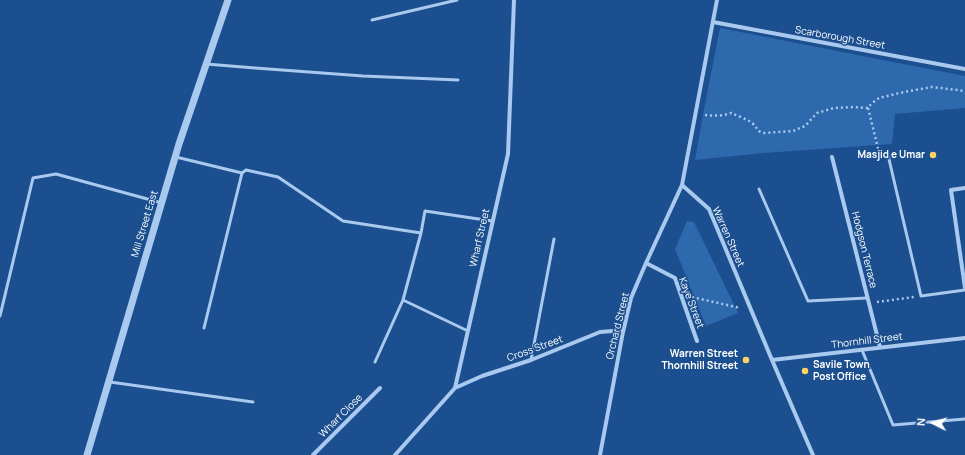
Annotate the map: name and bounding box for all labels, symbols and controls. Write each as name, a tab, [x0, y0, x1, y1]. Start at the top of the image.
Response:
street label: Scarborough Street	[794, 24, 886, 52]
place label: Masjid e Umar	[857, 149, 925, 161]
marker: Masjid e Umar	[928, 150, 938, 160]
street label: Mill Street East	[129, 189, 161, 259]
street label: Warren Street	[709, 205, 747, 269]
street label: Wharf Street	[467, 208, 493, 268]
street label: Hodgson Terrace	[849, 210, 879, 290]
street label: Kaye Street	[676, 276, 706, 330]
street label: Orchard Street	[604, 291, 632, 361]
street label: Thornhill Street	[831, 331, 903, 351]
street label: Cross Street	[506, 333, 564, 365]
place label: Warren Street Thornhill Street	[661, 348, 738, 372]
marker: Warren Street Thornhill Street	[741, 355, 751, 365]
place label: Savile Town Post Office	[813, 359, 870, 382]
marker: Savile Town Post Office	[800, 366, 810, 376]
street label: Wharf Close	[317, 392, 365, 440]
north arrow	[913, 403, 953, 443]
text: N	[913, 417, 928, 427]

